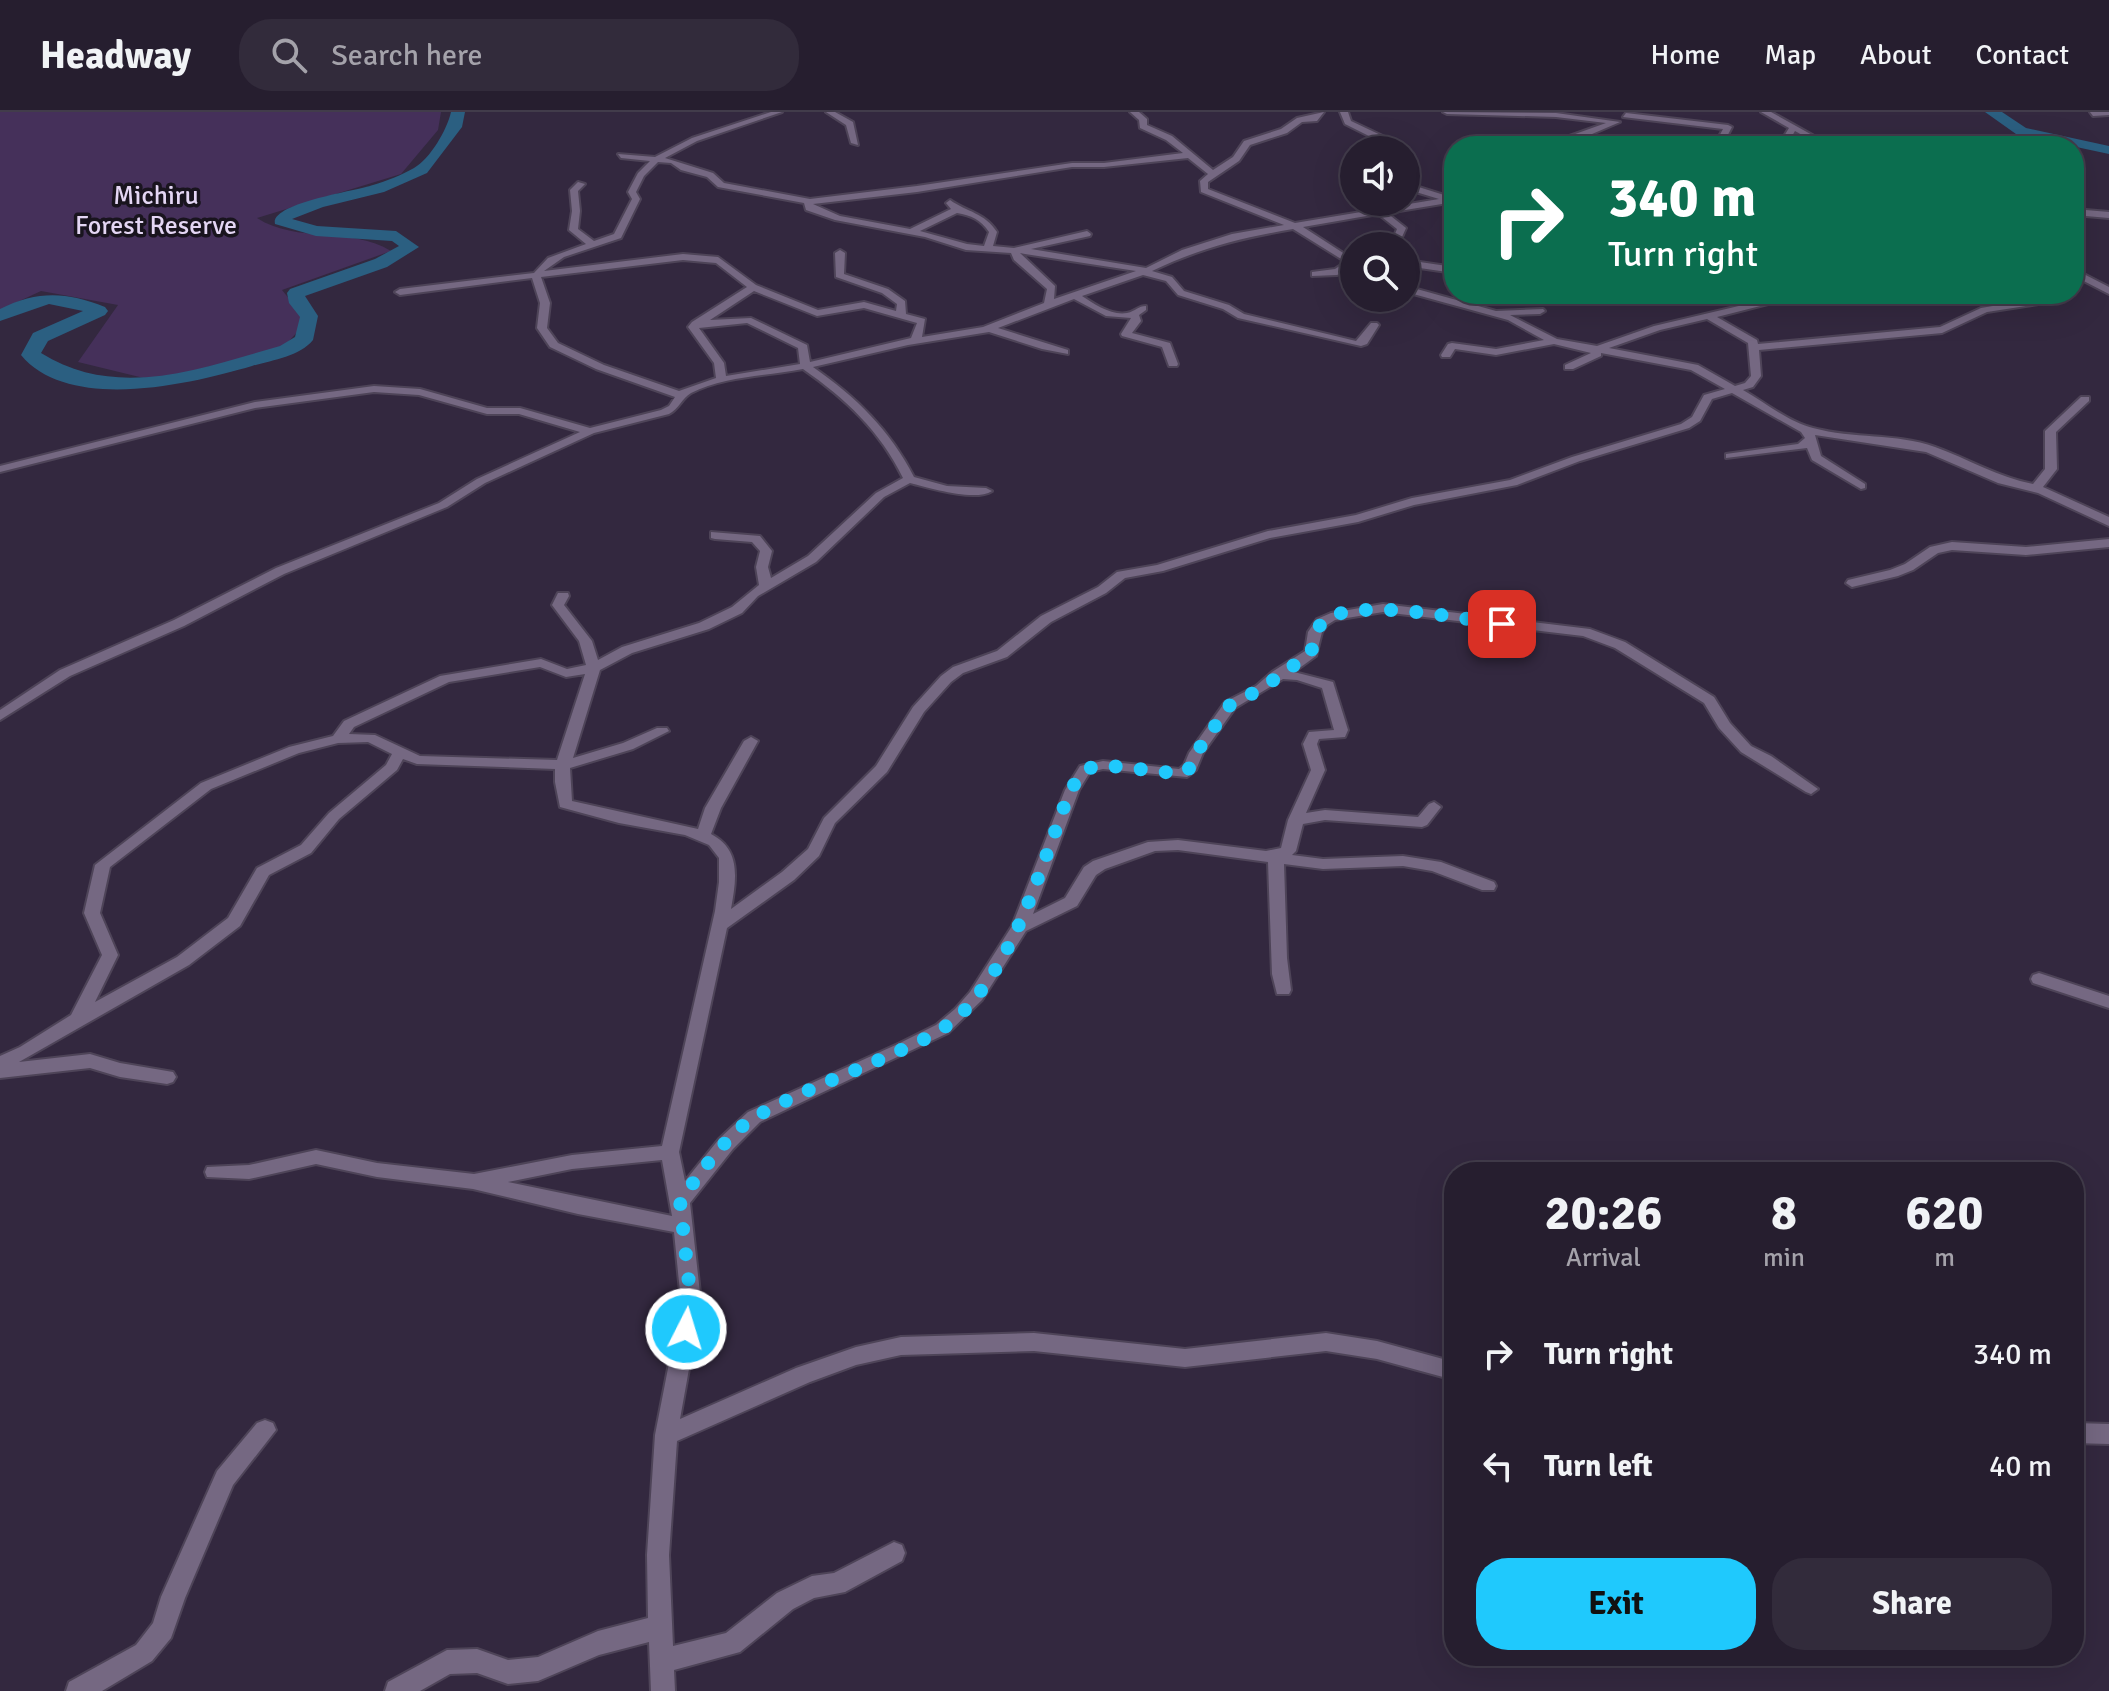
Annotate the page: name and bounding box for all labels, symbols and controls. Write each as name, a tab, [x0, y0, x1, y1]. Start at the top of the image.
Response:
search box	[239, 19, 799, 91]
text: Headway	[40, 32, 191, 79]
icon: search	[267, 33, 311, 77]
text: Search here	[331, 37, 482, 74]
text: Home	[1651, 38, 1720, 72]
text: Map	[1764, 38, 1816, 72]
text: About	[1860, 38, 1932, 72]
text: Contact	[1976, 38, 2069, 72]
map controls	[1340, 136, 1420, 312]
button: sound	[1340, 136, 1420, 216]
text: 340 m	[1608, 163, 1756, 232]
icon: right	[1476, 168, 1580, 272]
park label: Michiru Forest Reserve	[75, 180, 237, 242]
button: search	[1340, 232, 1420, 312]
text: Turn right	[1608, 232, 1758, 277]
pin	[1468, 590, 1536, 658]
icon: arrive	[1480, 602, 1524, 646]
text: 20:26	[1545, 1184, 1662, 1243]
text: 8	[1771, 1184, 1797, 1243]
text: 620	[1906, 1184, 1983, 1243]
text: Arrival	[1566, 1242, 1641, 1274]
text: min	[1763, 1242, 1805, 1274]
text: m	[1934, 1242, 1955, 1274]
position arrow	[644, 1287, 728, 1371]
icon: right	[1476, 1332, 1520, 1376]
text: Turn right	[1544, 1336, 1673, 1373]
text: 340 m	[1973, 1336, 2052, 1373]
icon: left	[1476, 1444, 1520, 1488]
text: Turn left	[1544, 1448, 1653, 1485]
text: 40 m	[1989, 1448, 2052, 1485]
button: Exit	[1476, 1558, 1756, 1650]
button: Share	[1772, 1558, 2052, 1650]

